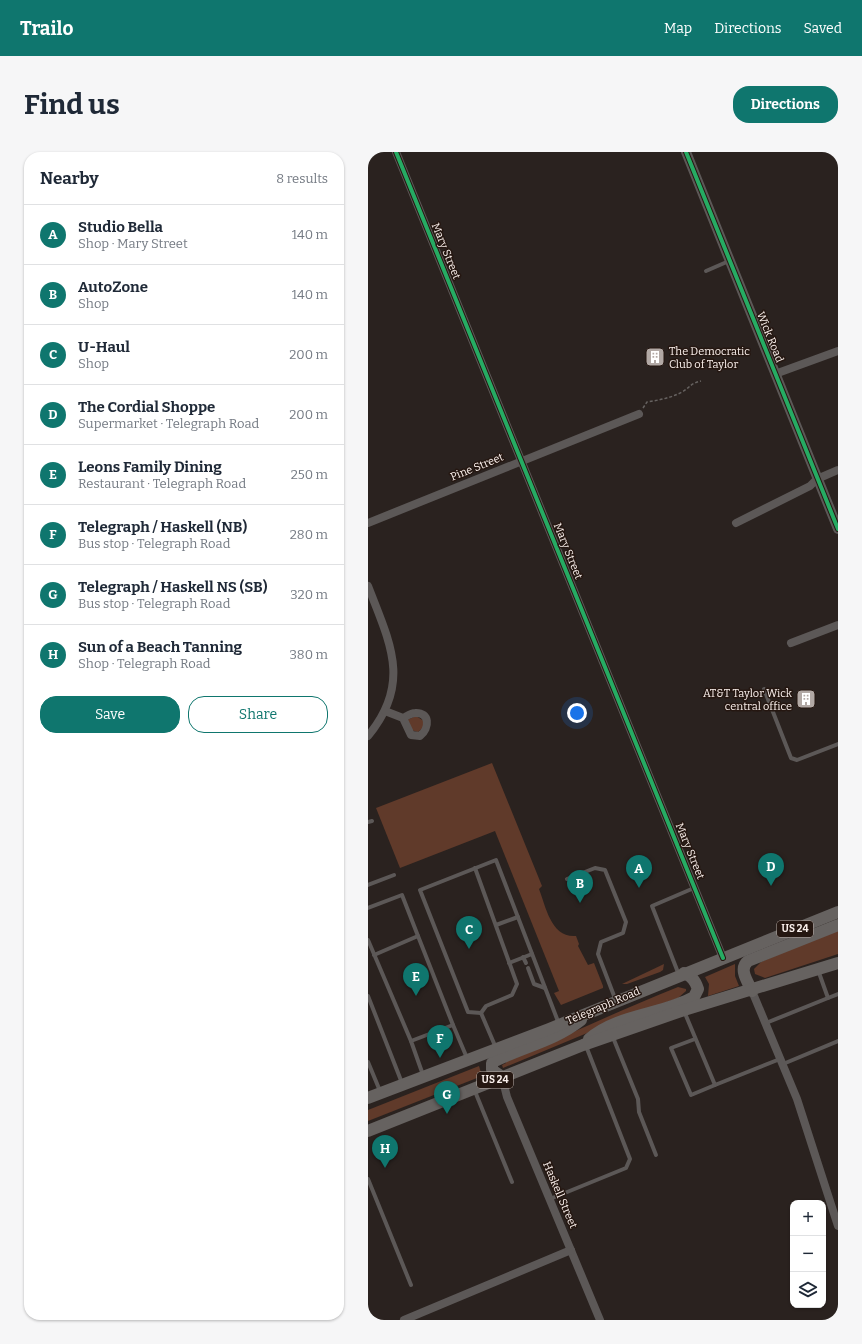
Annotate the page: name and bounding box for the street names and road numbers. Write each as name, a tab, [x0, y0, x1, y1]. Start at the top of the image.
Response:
street label: Mary Street	[429, 221, 463, 281]
street label: Wick Road	[754, 310, 786, 365]
street label: Pine Street	[449, 450, 505, 484]
street label: Mary Street	[551, 521, 585, 581]
street label: Mary Street	[673, 821, 707, 881]
road number: US 24	[777, 921, 813, 937]
street label: Telegraph Road	[564, 984, 642, 1027]
road number: US 24	[477, 1072, 513, 1088]
street label: Haskell Street	[540, 1160, 580, 1230]

